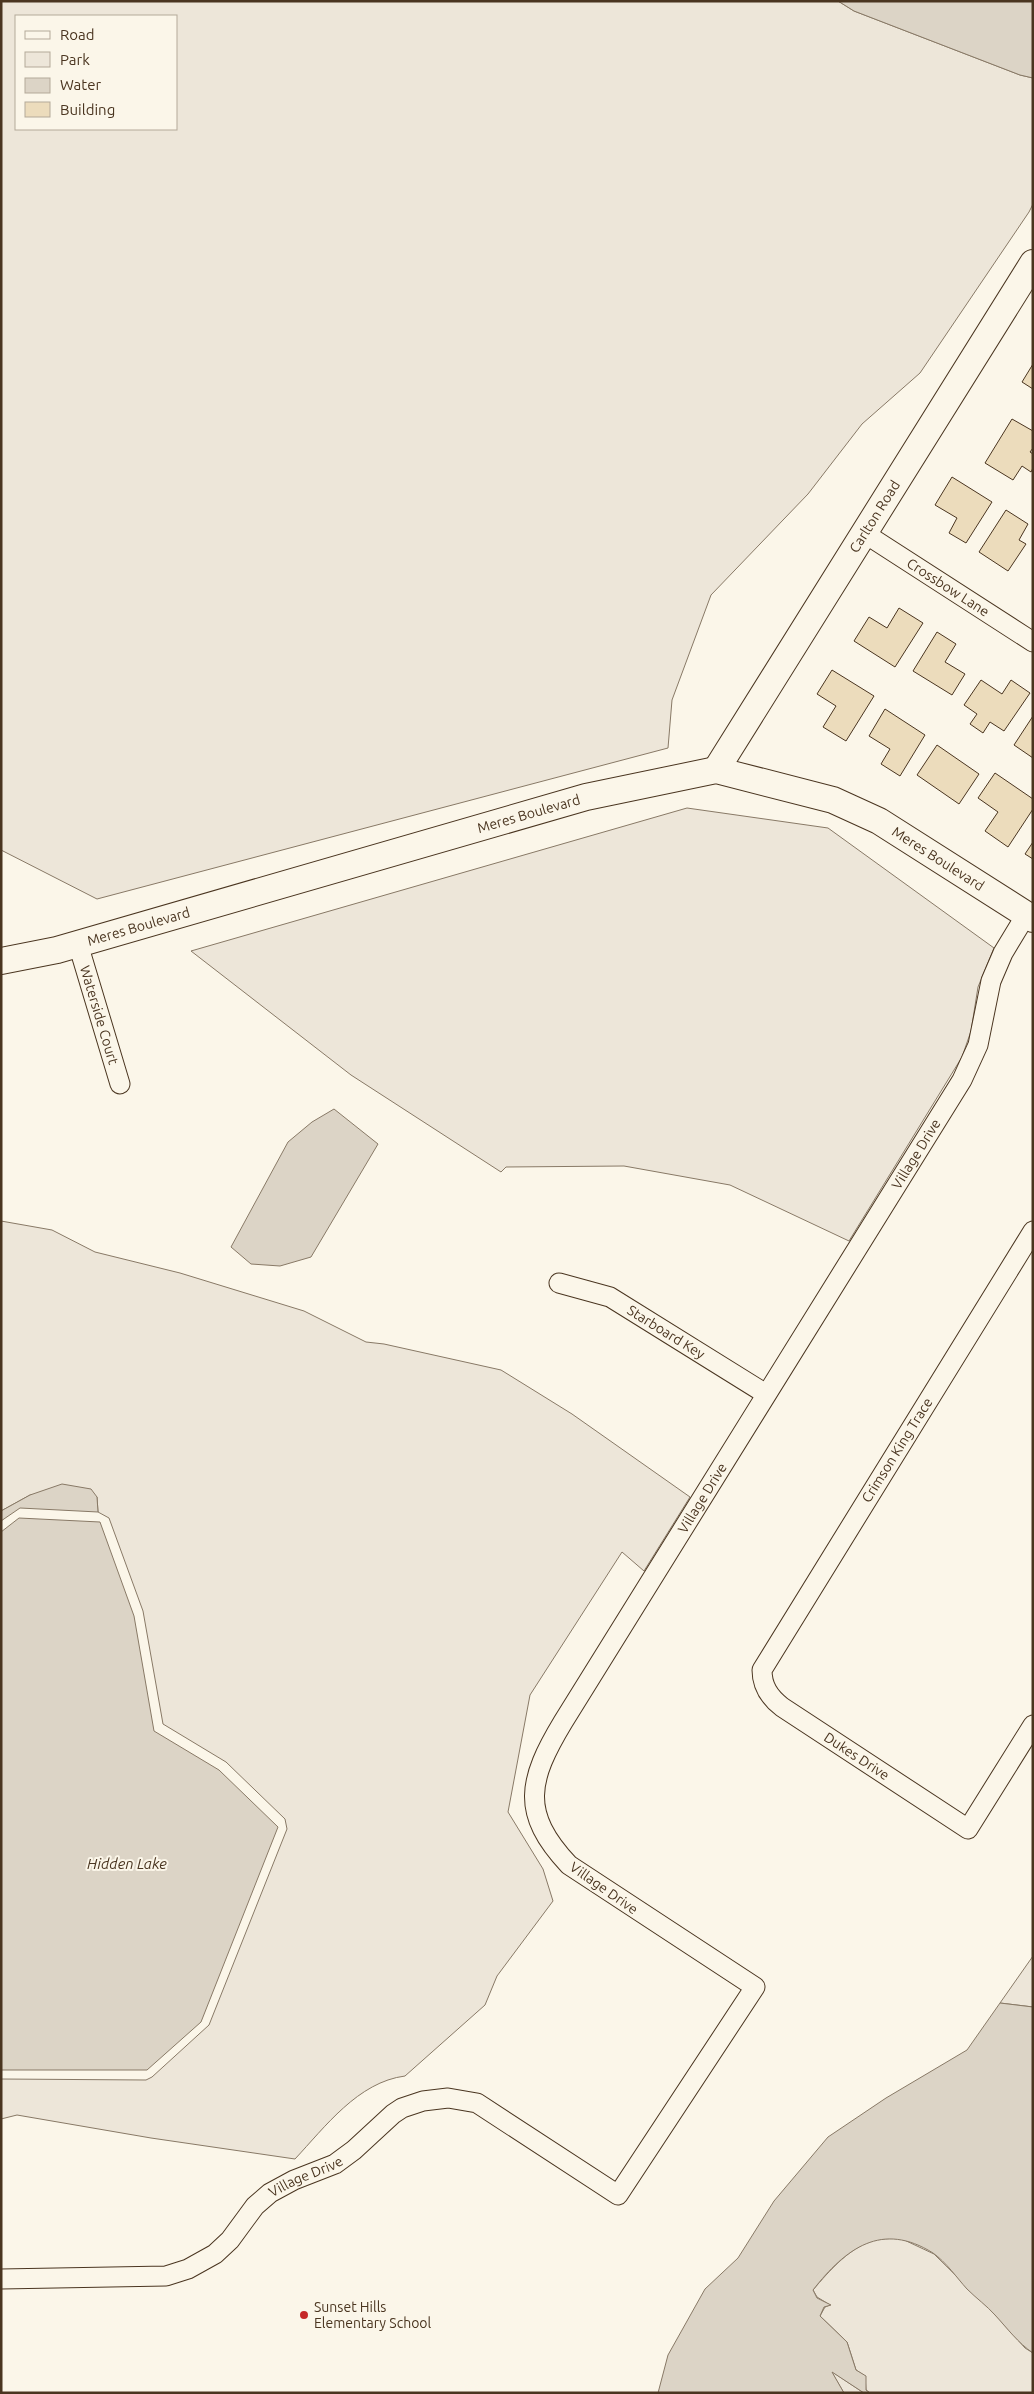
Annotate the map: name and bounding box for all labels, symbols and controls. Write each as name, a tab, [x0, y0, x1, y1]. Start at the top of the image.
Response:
legend	[15, 15, 178, 130]
text: Road	[60, 26, 95, 43]
text: Park	[60, 51, 90, 68]
text: Water	[60, 76, 101, 93]
text: Building	[60, 101, 115, 118]
street label: Carlton Road	[846, 477, 903, 555]
street label: Crossbow Lane	[904, 555, 992, 620]
street label: Meres Boulevard	[475, 791, 582, 836]
street label: Meres Boulevard	[889, 823, 987, 894]
street label: Meres Boulevard	[85, 904, 192, 949]
street label: Waterside Court	[77, 963, 122, 1067]
street label: Village Drive	[888, 1116, 944, 1192]
street label: Starboard Key	[624, 1302, 708, 1362]
street label: Crimson King Trace	[858, 1395, 936, 1505]
street label: Village Drive	[674, 1460, 730, 1536]
street label: Dukes Drive	[821, 1729, 892, 1783]
water label: Hidden Lake	[87, 1855, 167, 1872]
street label: Village Drive	[567, 1859, 641, 1917]
street label: Village Drive	[266, 2153, 346, 2200]
place label: Sunset Hills Elementary School	[314, 2299, 432, 2331]
marker: Sunset Hills Elementary School	[298, 2309, 310, 2321]

